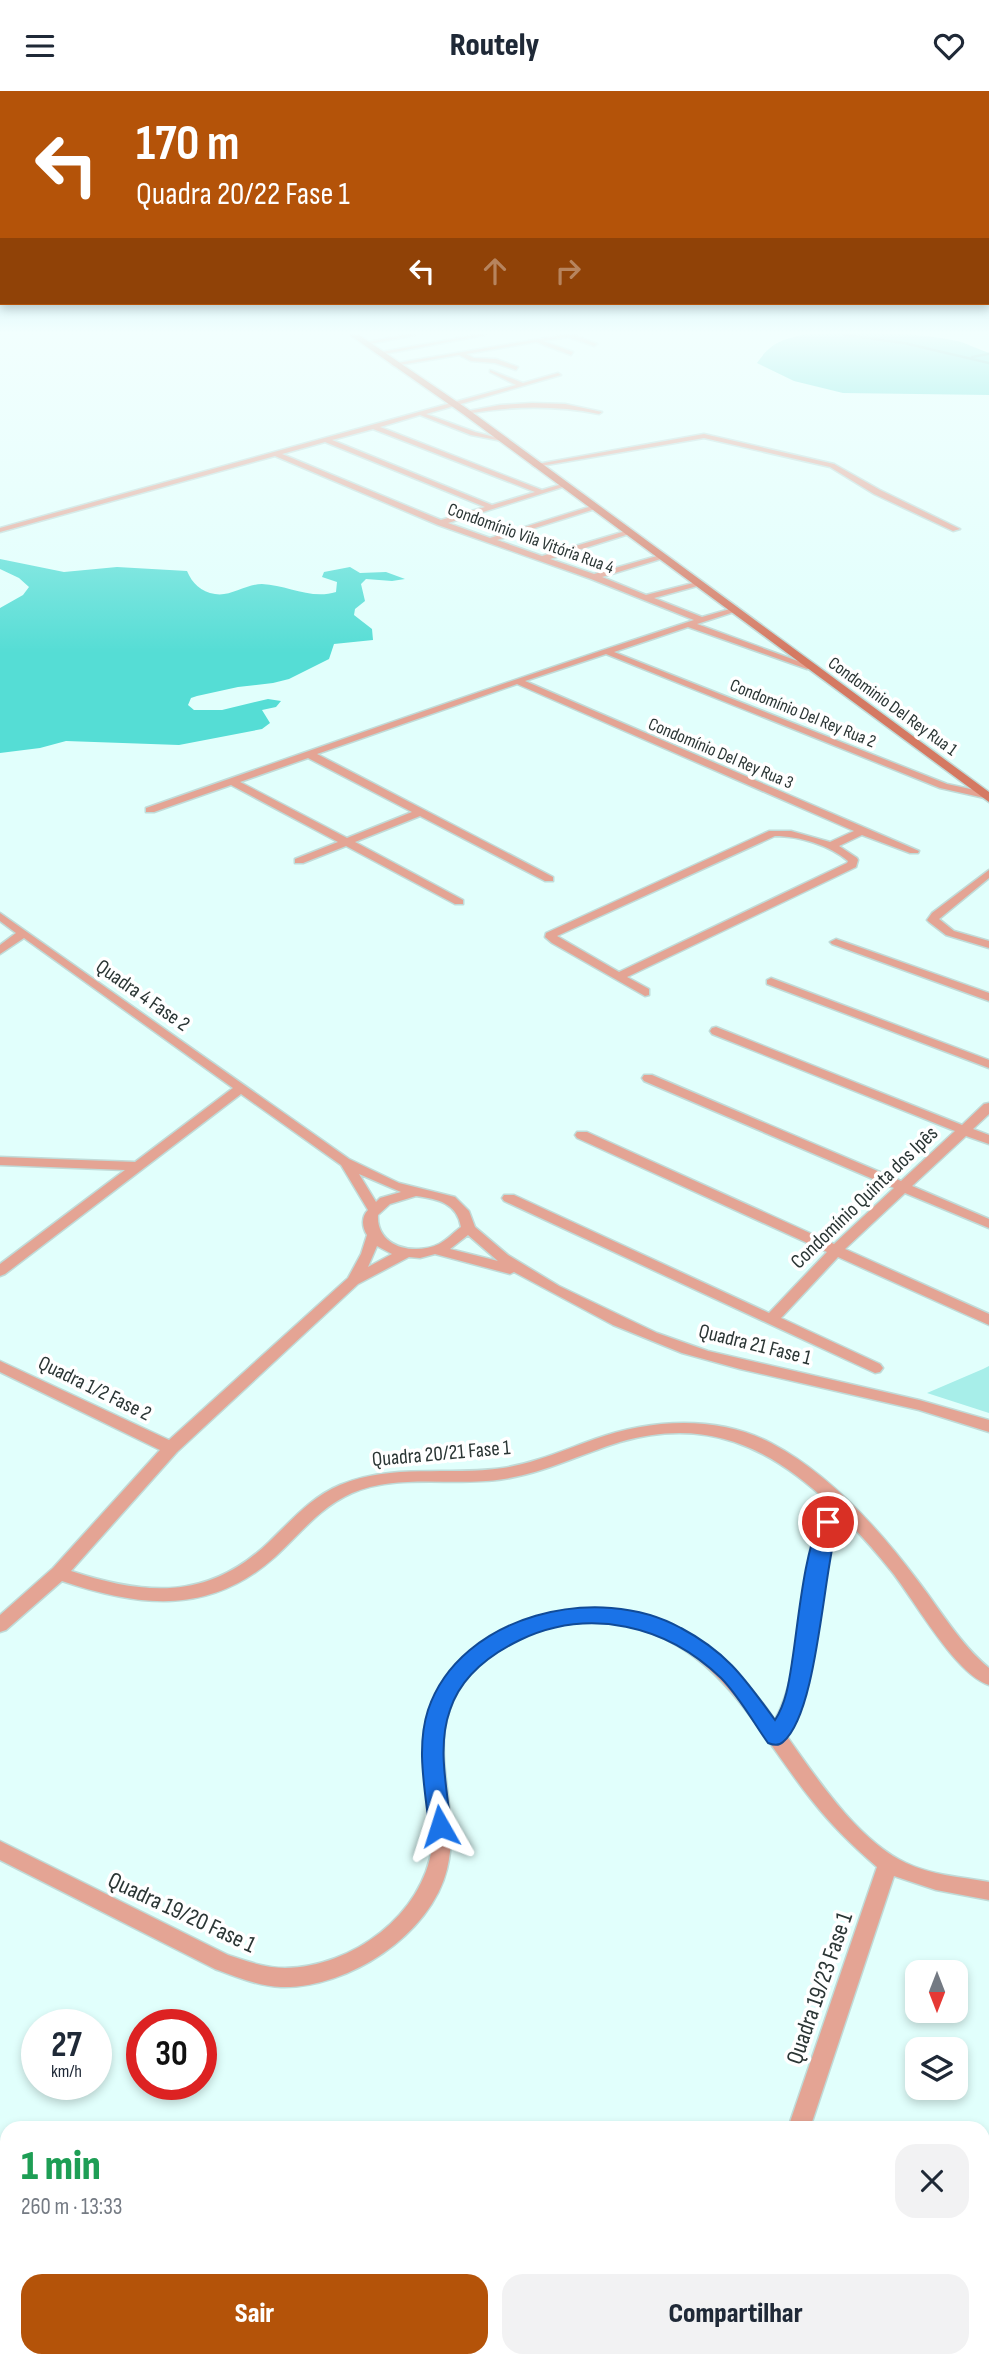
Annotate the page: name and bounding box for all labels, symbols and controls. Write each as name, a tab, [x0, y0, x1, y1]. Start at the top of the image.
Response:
text: Routely	[450, 26, 539, 65]
icon: menu	[21, 27, 59, 65]
icon: heart	[930, 27, 968, 65]
text: 170 m	[136, 115, 240, 174]
icon: left	[21, 119, 112, 210]
text: Quadra 20/22 Fase 1	[136, 175, 350, 214]
icon: left	[403, 252, 441, 290]
icon: ahead	[476, 252, 514, 290]
icon: right	[549, 252, 587, 290]
street label: Condomínio Vila Vitória Rua 4	[445, 499, 617, 578]
street label: Condominio Del Rey Rua 1	[824, 653, 962, 761]
street label: Condomínio Del Rey Rua 2	[727, 675, 879, 752]
street label: Condomínio Del Rey Rua 3	[645, 713, 796, 794]
street label: Quadra 4 Fase 2	[91, 954, 194, 1037]
street label: Condomínio Quinta dos Ipês	[786, 1121, 943, 1274]
street label: Quadra 21 Fase 1	[696, 1318, 814, 1371]
street label: Quadra 1/2 Fase 2	[34, 1350, 155, 1427]
street label: Quadra 20/21 Fase 1	[371, 1435, 512, 1472]
pin	[798, 1492, 858, 1552]
icon: arrive	[809, 1503, 847, 1541]
position arrow	[403, 1789, 477, 1863]
street label: Quadra 19/20 Fase 1	[103, 1866, 261, 1960]
street label: Quadra 19/23 Fase 1	[780, 1908, 859, 2068]
north arrow	[905, 1960, 968, 2023]
map controls	[905, 1960, 968, 2100]
speed limit sign: 30	[126, 2009, 217, 2100]
text: 27	[51, 2024, 82, 2067]
button: layers	[905, 2037, 968, 2100]
text: km/h	[51, 2061, 82, 2082]
text: 1 min	[21, 2141, 101, 2192]
button: close	[895, 2144, 969, 2218]
text: 260 m · 13:33	[21, 2193, 122, 2221]
button: Sair	[21, 2274, 488, 2354]
button: Compartilhar	[502, 2274, 969, 2354]

